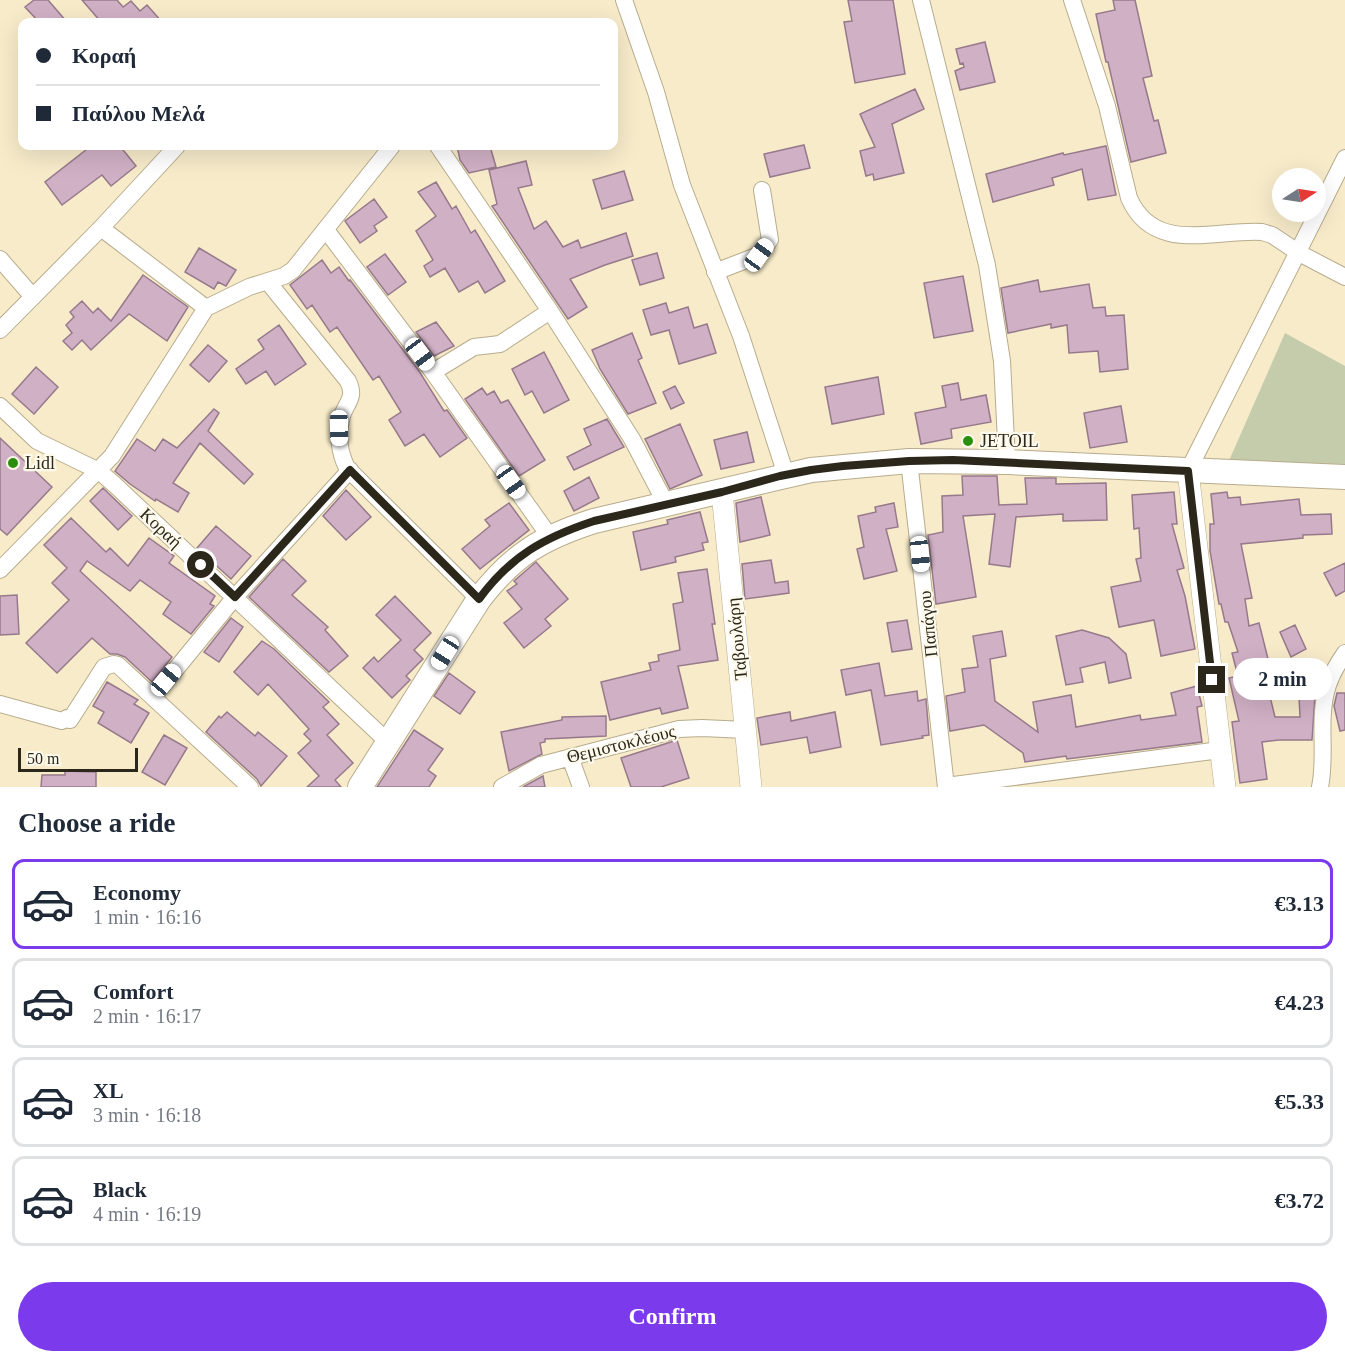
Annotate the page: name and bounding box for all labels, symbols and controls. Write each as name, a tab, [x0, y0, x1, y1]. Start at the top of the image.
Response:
text: Κοραή	[72, 43, 136, 68]
text: Παύλου Μελά	[72, 101, 205, 126]
north arrow	[1272, 168, 1326, 222]
map controls	[1272, 168, 1326, 222]
car	[741, 235, 777, 275]
car	[402, 334, 438, 374]
car	[330, 410, 348, 446]
place label: JETOIL	[980, 431, 1039, 451]
marker: JETOIL	[961, 434, 975, 448]
place label: Lidl	[25, 453, 55, 473]
marker: Lidl	[6, 456, 20, 470]
car	[493, 462, 529, 502]
street label: Κοραή	[136, 504, 186, 552]
car	[909, 535, 931, 573]
route start	[187, 551, 214, 578]
street label: Παπάγου	[915, 590, 941, 658]
street label: Ταβουλάρη	[723, 597, 751, 681]
car	[428, 633, 462, 673]
callout: 2 min	[1233, 659, 1332, 701]
car	[148, 660, 184, 700]
route end	[1198, 666, 1225, 693]
text: 2 min	[1258, 668, 1307, 690]
street label: Θεμιστοκλέους	[565, 721, 677, 767]
scale bar	[18, 745, 138, 772]
text: 50 m	[27, 750, 59, 767]
text: Choose a ride	[18, 808, 176, 838]
icon: car	[21, 877, 75, 931]
text: Economy	[93, 880, 181, 905]
text: €3.13	[1275, 891, 1324, 916]
text: 1 min · 16:16	[93, 906, 201, 928]
icon: car	[21, 976, 75, 1030]
text: Comfort	[93, 979, 174, 1004]
text: €4.23	[1275, 990, 1324, 1015]
text: 2 min · 16:17	[93, 1005, 201, 1027]
icon: car	[21, 1075, 75, 1129]
text: XL	[93, 1078, 124, 1103]
text: €5.33	[1275, 1089, 1324, 1114]
text: 3 min · 16:18	[93, 1104, 201, 1126]
icon: car	[21, 1174, 75, 1228]
text: Black	[93, 1177, 147, 1202]
text: €3.72	[1275, 1188, 1324, 1213]
text: 4 min · 16:19	[93, 1203, 201, 1225]
button: Confirm	[18, 1282, 1327, 1351]

